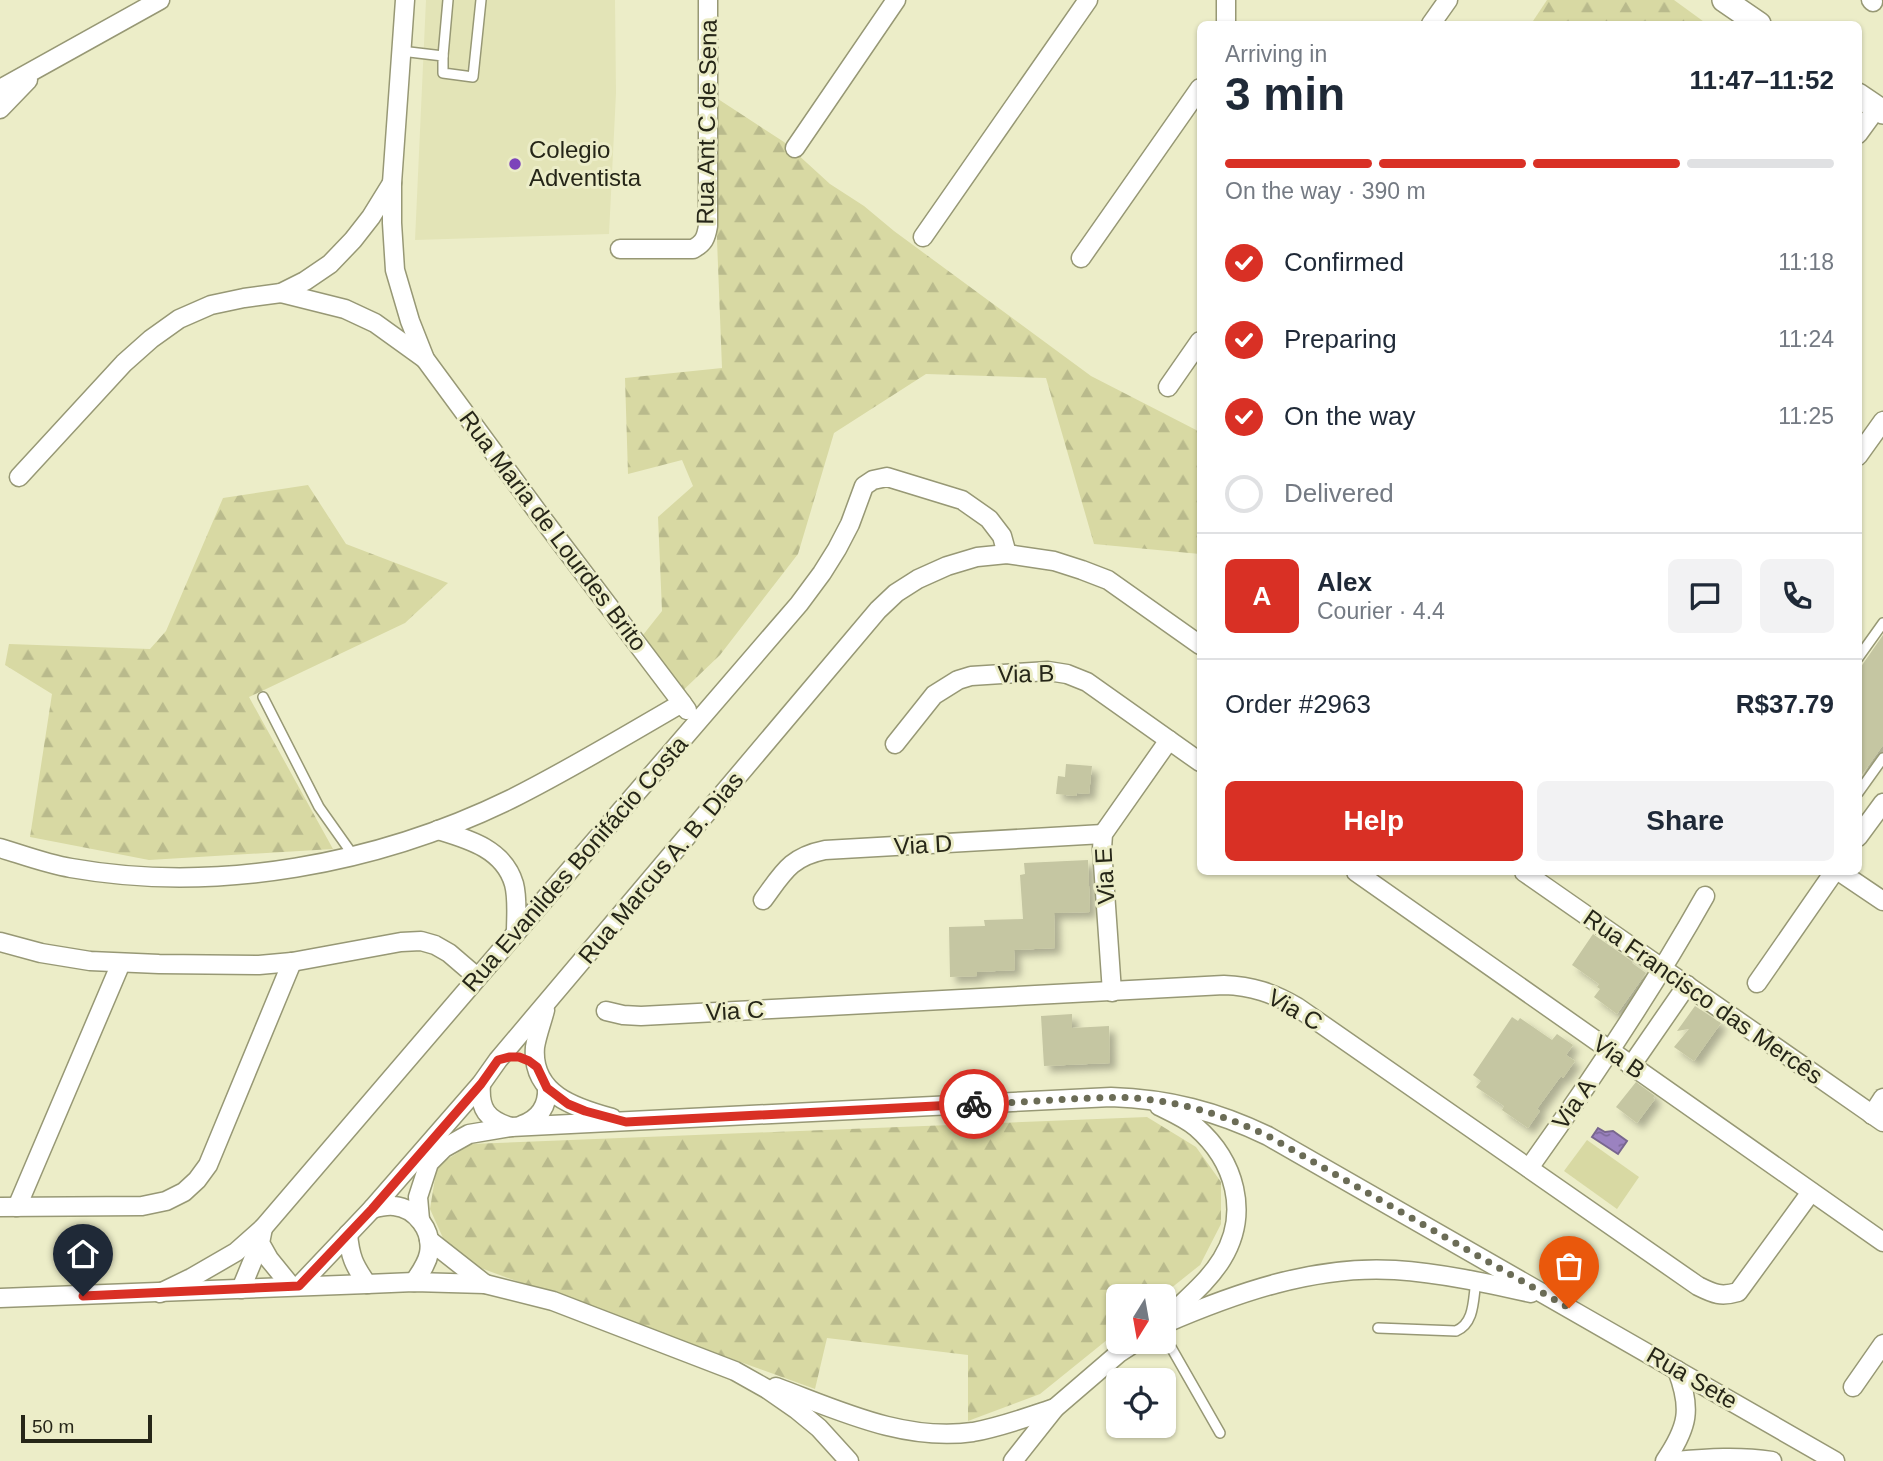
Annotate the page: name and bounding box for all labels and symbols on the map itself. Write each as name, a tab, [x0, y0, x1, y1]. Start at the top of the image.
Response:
street label: Rua Ant C de Sena	[691, 18, 722, 225]
place label: Colegio Adventista	[529, 136, 642, 191]
marker: Colegio Adventista	[507, 156, 523, 172]
street label: Rua Maria de Lourdes Brito	[454, 405, 652, 656]
street label: Via B	[997, 660, 1055, 687]
street label: Rua Evanildes Bonifácio Costa	[456, 730, 693, 997]
street label: Rua Marcus A. B. Dias	[573, 767, 749, 969]
street label: Via D	[893, 829, 953, 860]
street label: Via E	[1090, 847, 1119, 905]
street label: Rua Francisco das Mercês	[1579, 904, 1828, 1090]
street label: Via C	[1263, 983, 1327, 1036]
street label: Via C	[705, 995, 765, 1026]
street label: Via B	[1588, 1029, 1650, 1084]
courier	[939, 1069, 1009, 1139]
street label: Via A	[1547, 1073, 1601, 1134]
pin	[53, 1224, 113, 1296]
pin	[1539, 1236, 1599, 1308]
north arrow	[1106, 1284, 1176, 1354]
street label: Rua Sete	[1642, 1341, 1742, 1414]
scale bar	[21, 1412, 152, 1444]

